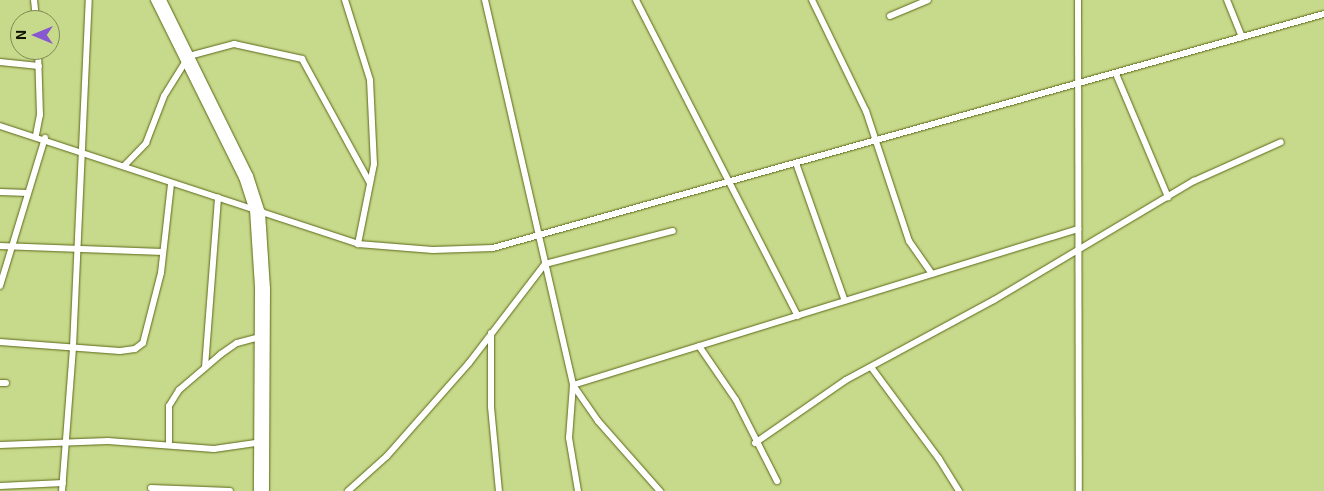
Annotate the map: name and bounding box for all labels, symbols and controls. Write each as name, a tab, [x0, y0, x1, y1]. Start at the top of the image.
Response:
north arrow	[10, 10, 60, 60]
text: N	[12, 30, 29, 40]

